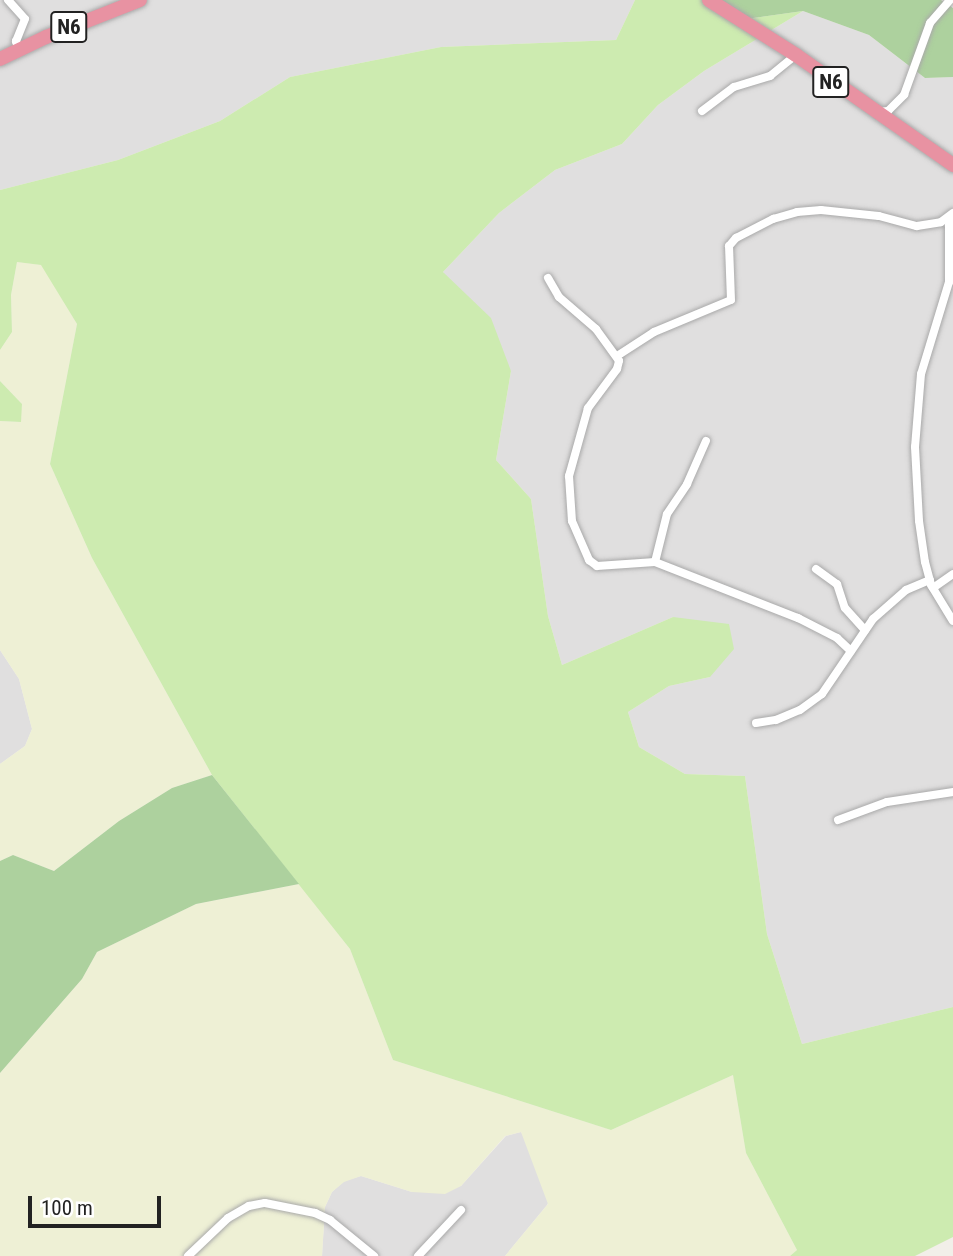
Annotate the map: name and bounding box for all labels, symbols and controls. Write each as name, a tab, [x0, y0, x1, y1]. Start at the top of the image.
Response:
road number: N6	[50, 10, 88, 44]
road number: N6	[812, 64, 850, 100]
scale bar	[32, 1182, 164, 1226]
text: 100 m	[41, 1196, 93, 1220]

